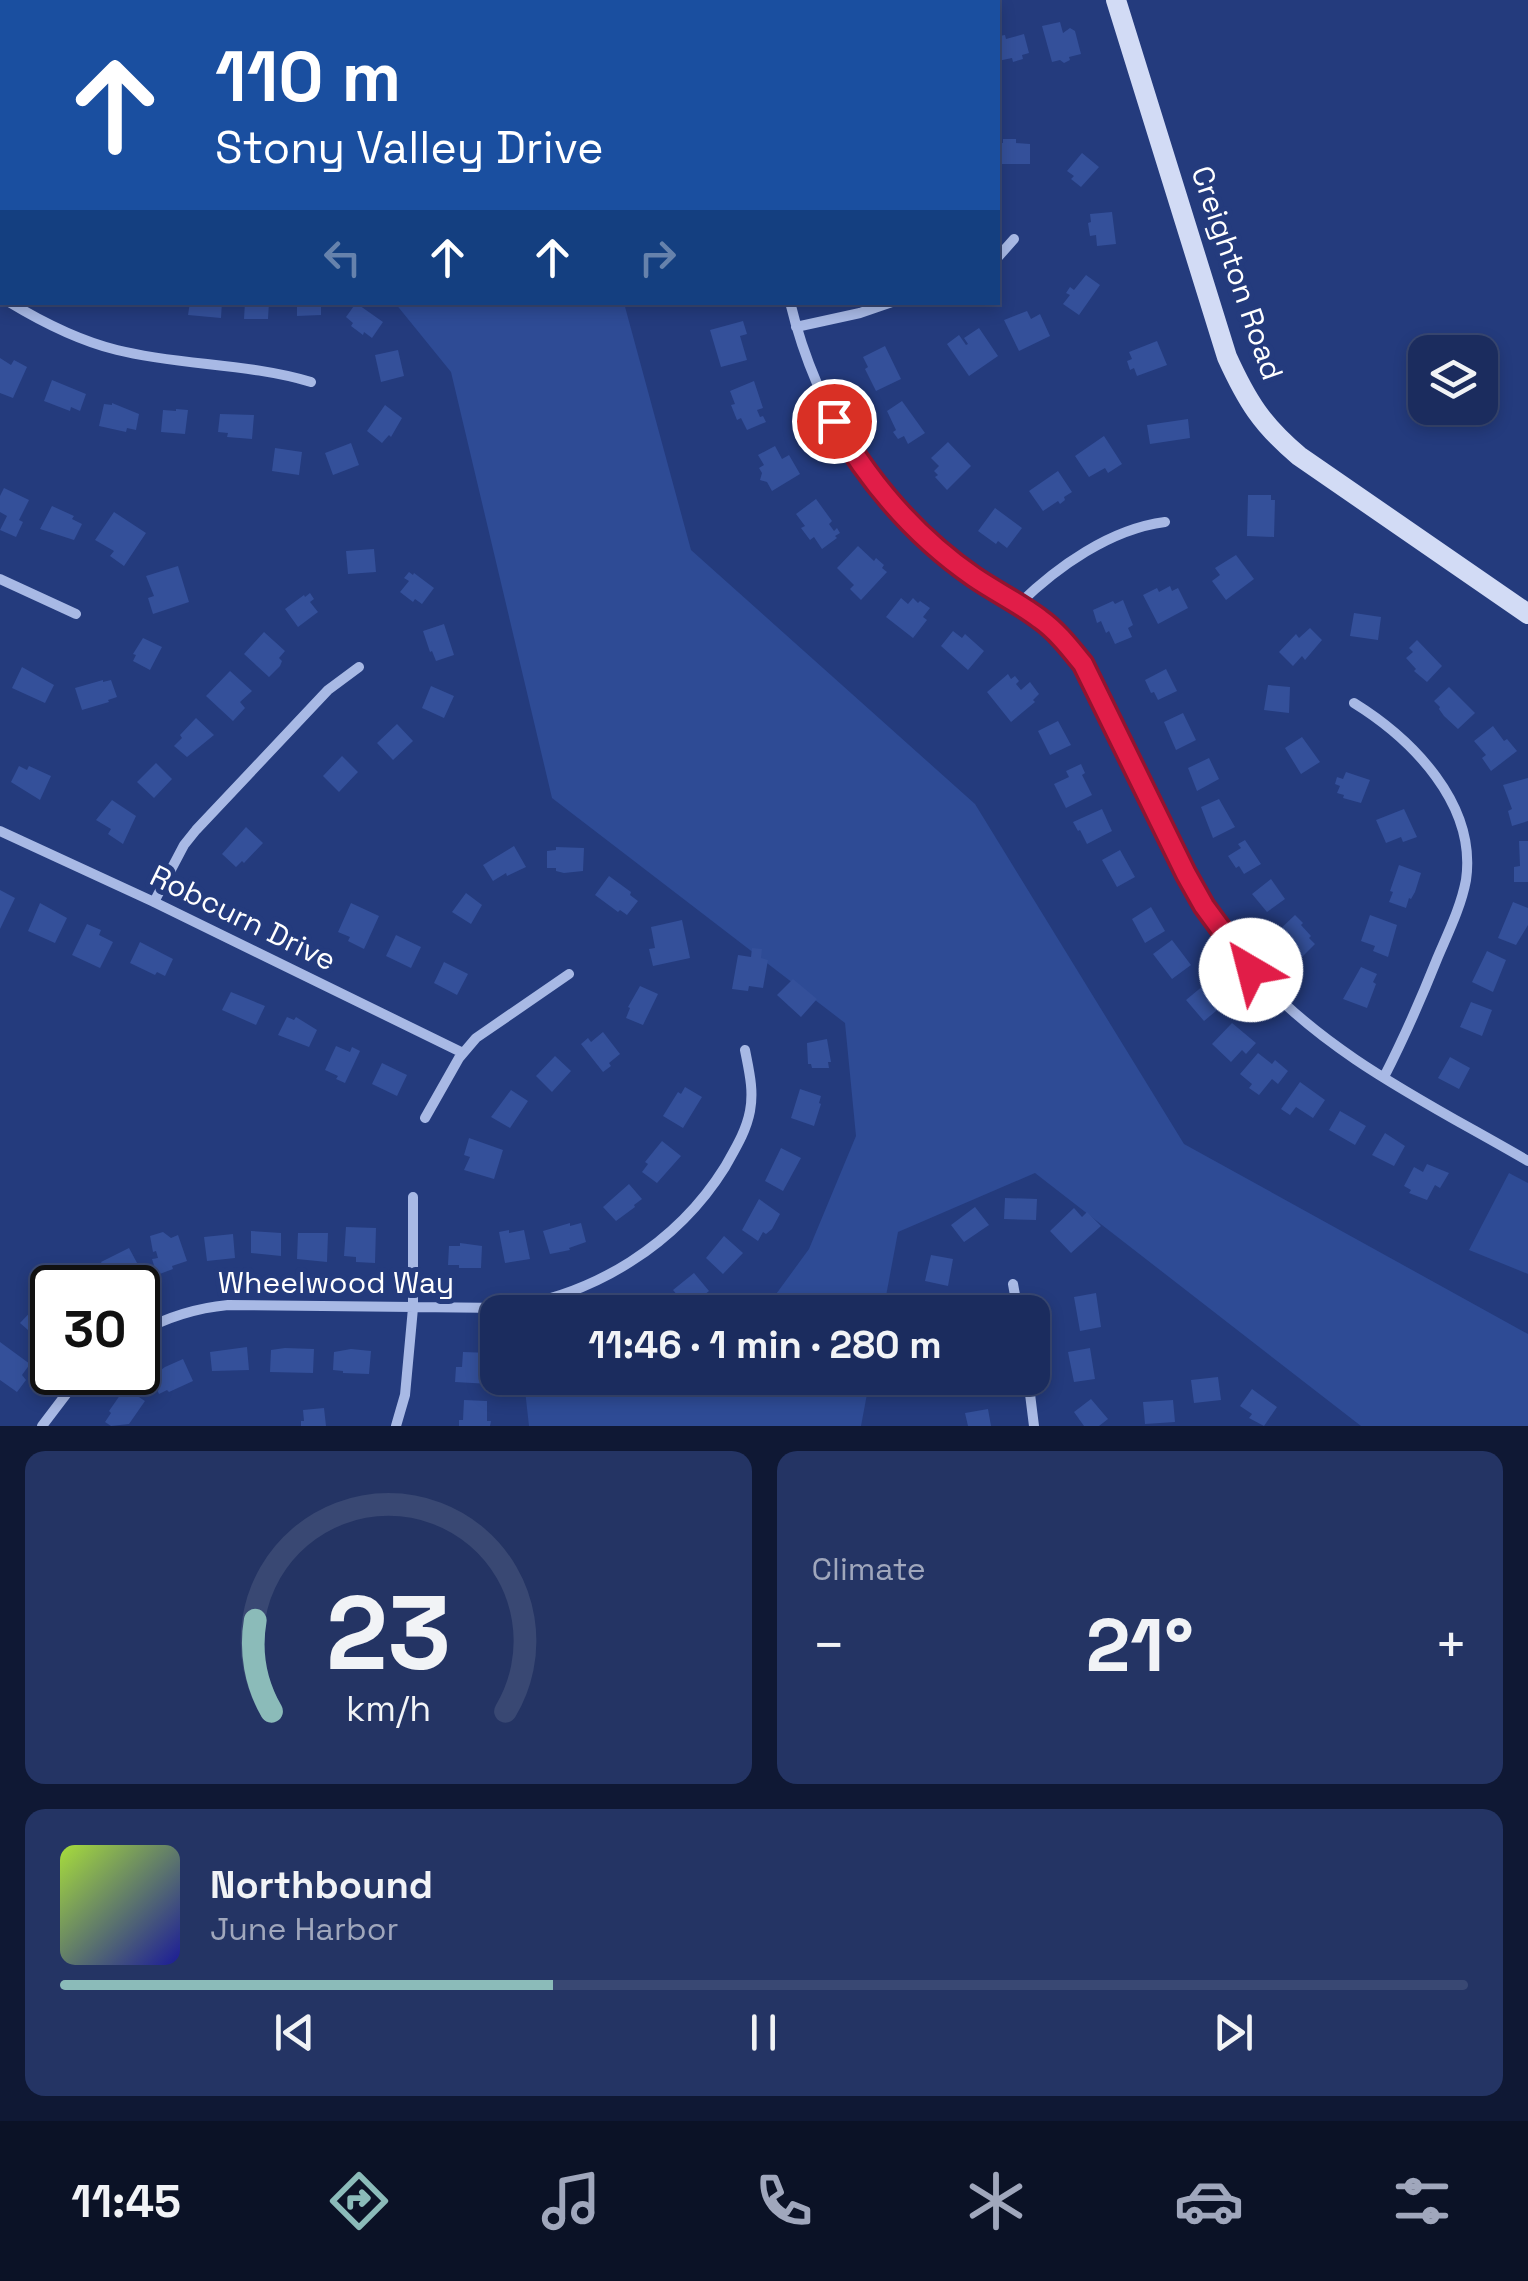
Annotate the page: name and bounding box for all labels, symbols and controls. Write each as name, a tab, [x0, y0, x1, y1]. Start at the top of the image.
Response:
text: 110 m	[215, 32, 401, 121]
icon: ahead	[50, 40, 180, 170]
text: Stony Valley Drive	[215, 119, 604, 176]
street label: Creighton Road	[1183, 161, 1292, 385]
icon: left	[315, 230, 370, 285]
icon: ahead	[420, 230, 475, 285]
icon: ahead	[525, 230, 580, 285]
icon: right	[630, 230, 685, 285]
map controls	[1408, 335, 1498, 425]
button: layers	[1408, 335, 1498, 425]
pin	[792, 379, 877, 464]
icon: arrive	[807, 394, 862, 449]
street label: Robcurn Drive	[144, 856, 343, 979]
position arrow	[1199, 918, 1303, 1022]
street label: Wheelwood Way	[218, 1263, 454, 1302]
speed limit sign: 30	[30, 1265, 160, 1395]
text: 11:46 · 1 min · 280 m	[588, 1321, 942, 1369]
text: Climate	[812, 1549, 926, 1589]
text: 23	[326, 1567, 451, 1699]
text: 21°	[1086, 1597, 1194, 1693]
text: −	[812, 1610, 846, 1680]
text: +	[1434, 1610, 1468, 1680]
text: km/h	[346, 1686, 431, 1731]
text: Northbound	[210, 1861, 433, 1909]
text: June Harbor	[210, 1909, 398, 1949]
icon: previous	[267, 2005, 322, 2060]
icon: pause	[736, 2005, 791, 2060]
icon: next	[1206, 2005, 1261, 2060]
icon: directions	[324, 2166, 394, 2236]
icon: music	[536, 2166, 606, 2236]
icon: phone	[749, 2166, 819, 2236]
icon: climate	[961, 2166, 1031, 2236]
icon: car	[1174, 2166, 1244, 2236]
icon: filters	[1387, 2166, 1457, 2236]
text: 11:45	[71, 2173, 181, 2230]

